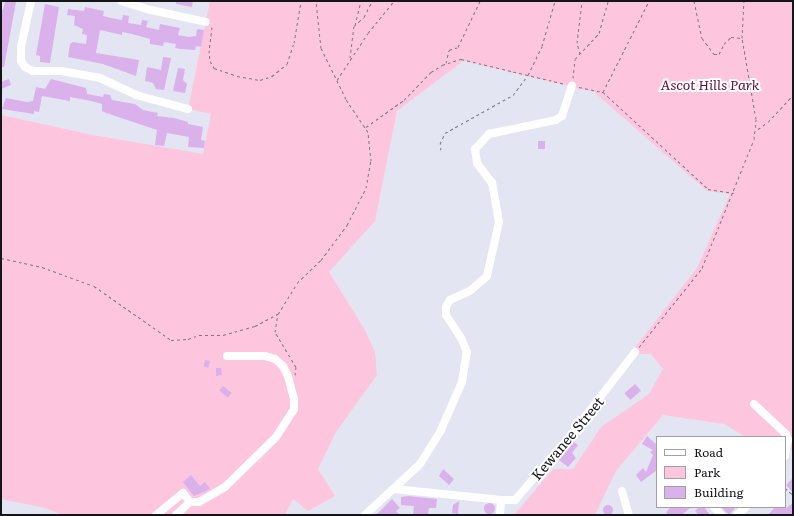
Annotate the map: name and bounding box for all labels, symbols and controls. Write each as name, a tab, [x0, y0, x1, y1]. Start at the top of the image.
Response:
park label: Ascot Hills Park	[661, 76, 759, 92]
street label: Kewanee Street	[527, 393, 607, 483]
legend	[656, 436, 786, 508]
text: Road	[694, 443, 723, 461]
text: Park	[694, 463, 720, 481]
text: Building	[694, 483, 743, 501]

